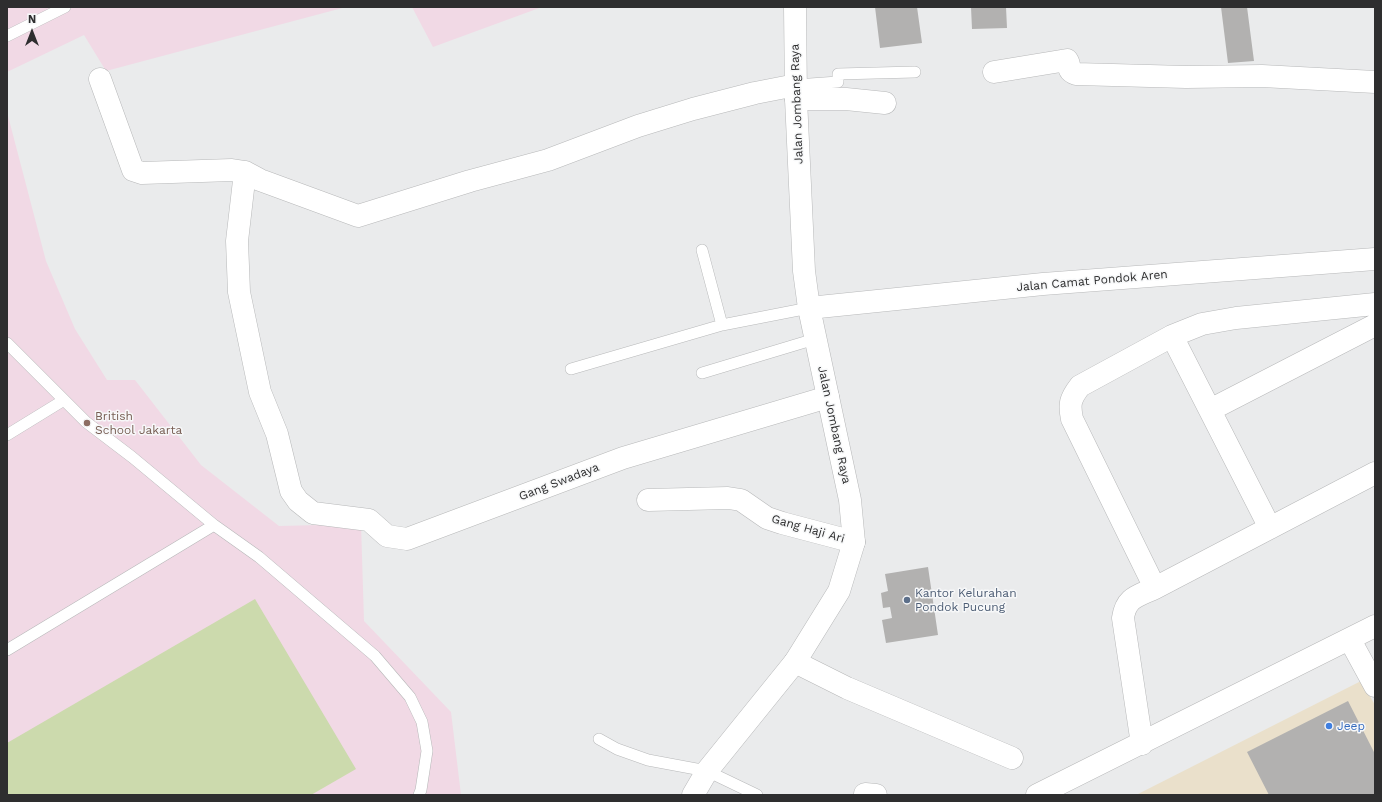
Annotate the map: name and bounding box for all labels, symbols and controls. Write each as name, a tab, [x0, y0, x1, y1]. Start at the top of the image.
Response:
north arrow	[12, 12, 52, 52]
text: N	[28, 13, 36, 26]
street label: Jalan Jombang Raya	[788, 44, 806, 164]
street label: Jalan Camat Pondok Aren	[1016, 267, 1168, 295]
street label: Jalan Jombang Raya	[814, 365, 854, 485]
place label: British School Jakarta	[95, 409, 182, 437]
marker: British School Jakarta	[82, 418, 92, 428]
street label: Gang Swadaya	[517, 460, 601, 504]
street label: Gang Haji Ari	[770, 512, 846, 546]
place label: Kantor Kelurahan Pondok Pucung	[915, 586, 1017, 614]
marker: Kantor Kelurahan Pondok Pucung	[902, 595, 912, 605]
place label: Jeep	[1337, 719, 1365, 733]
marker: Jeep	[1324, 721, 1334, 731]

